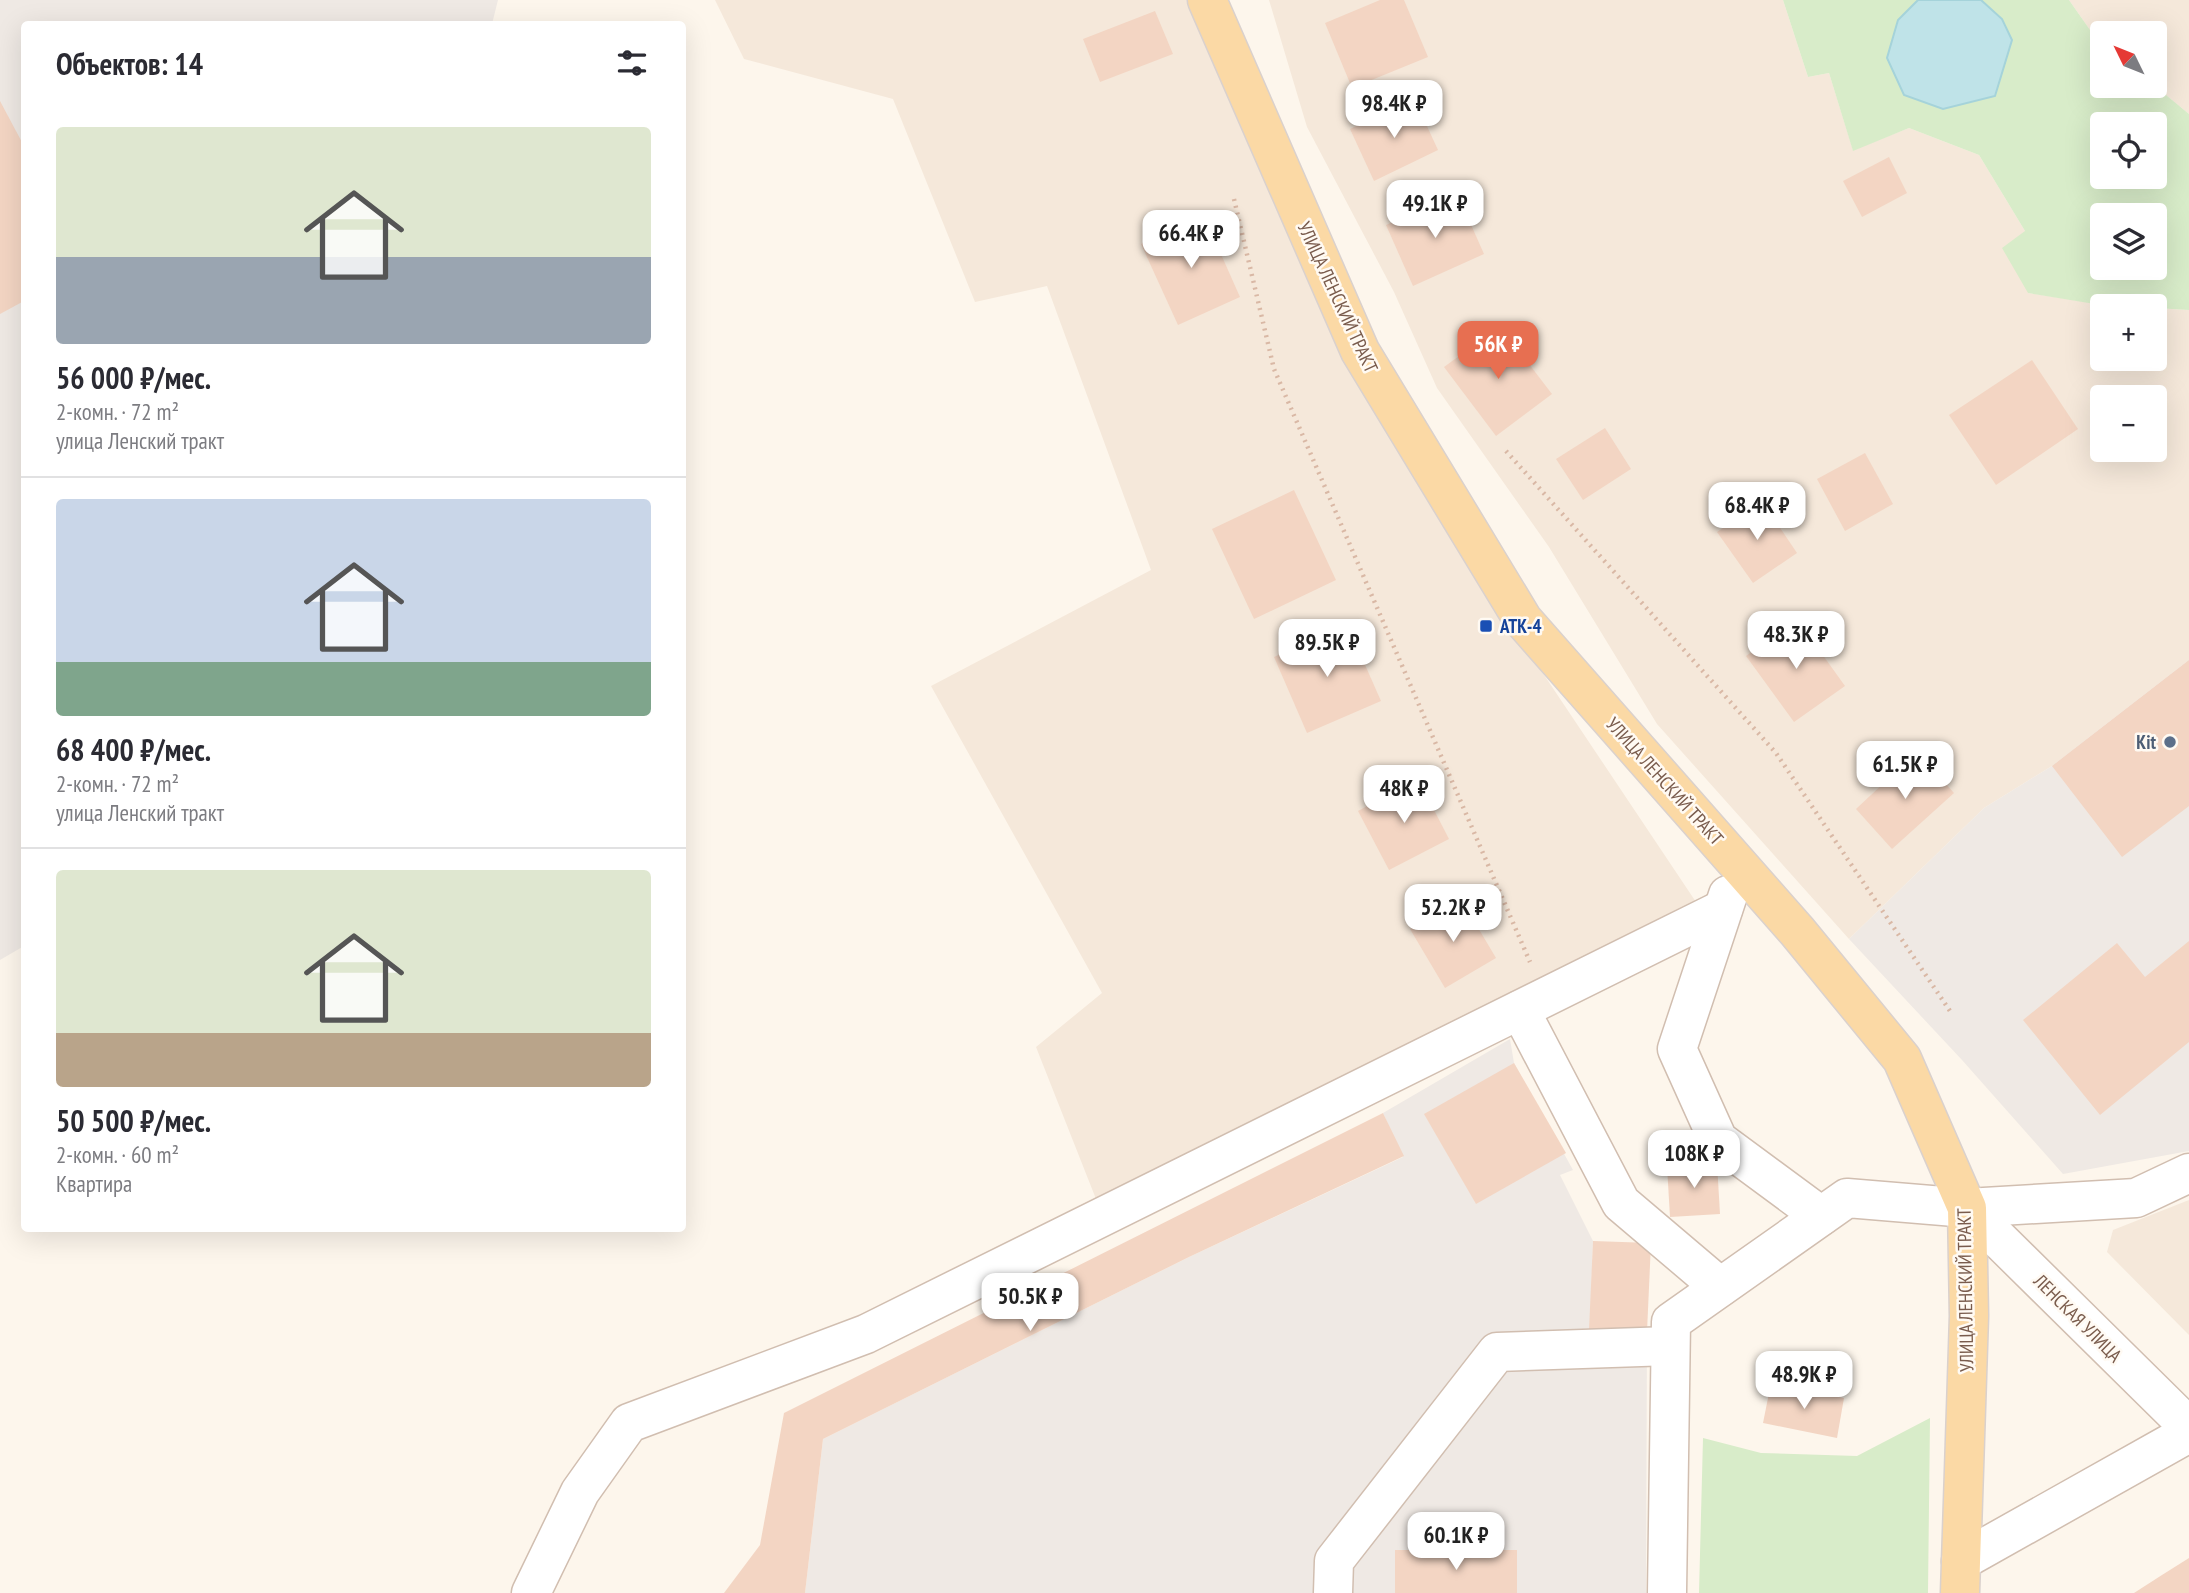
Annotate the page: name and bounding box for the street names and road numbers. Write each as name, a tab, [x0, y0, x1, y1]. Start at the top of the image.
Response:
street label: УЛИЦА ЛЕНСКИЙ ТРАКТ	[1292, 218, 1384, 377]
street label: УЛИЦА ЛЕНСКИЙ ТРАКТ	[1601, 712, 1729, 850]
street label: УЛИЦА ЛЕНСКИЙ ТРАКТ	[1952, 1207, 1978, 1372]
street label: ЛЕНСКАЯ УЛИЦА	[2028, 1268, 2127, 1367]

